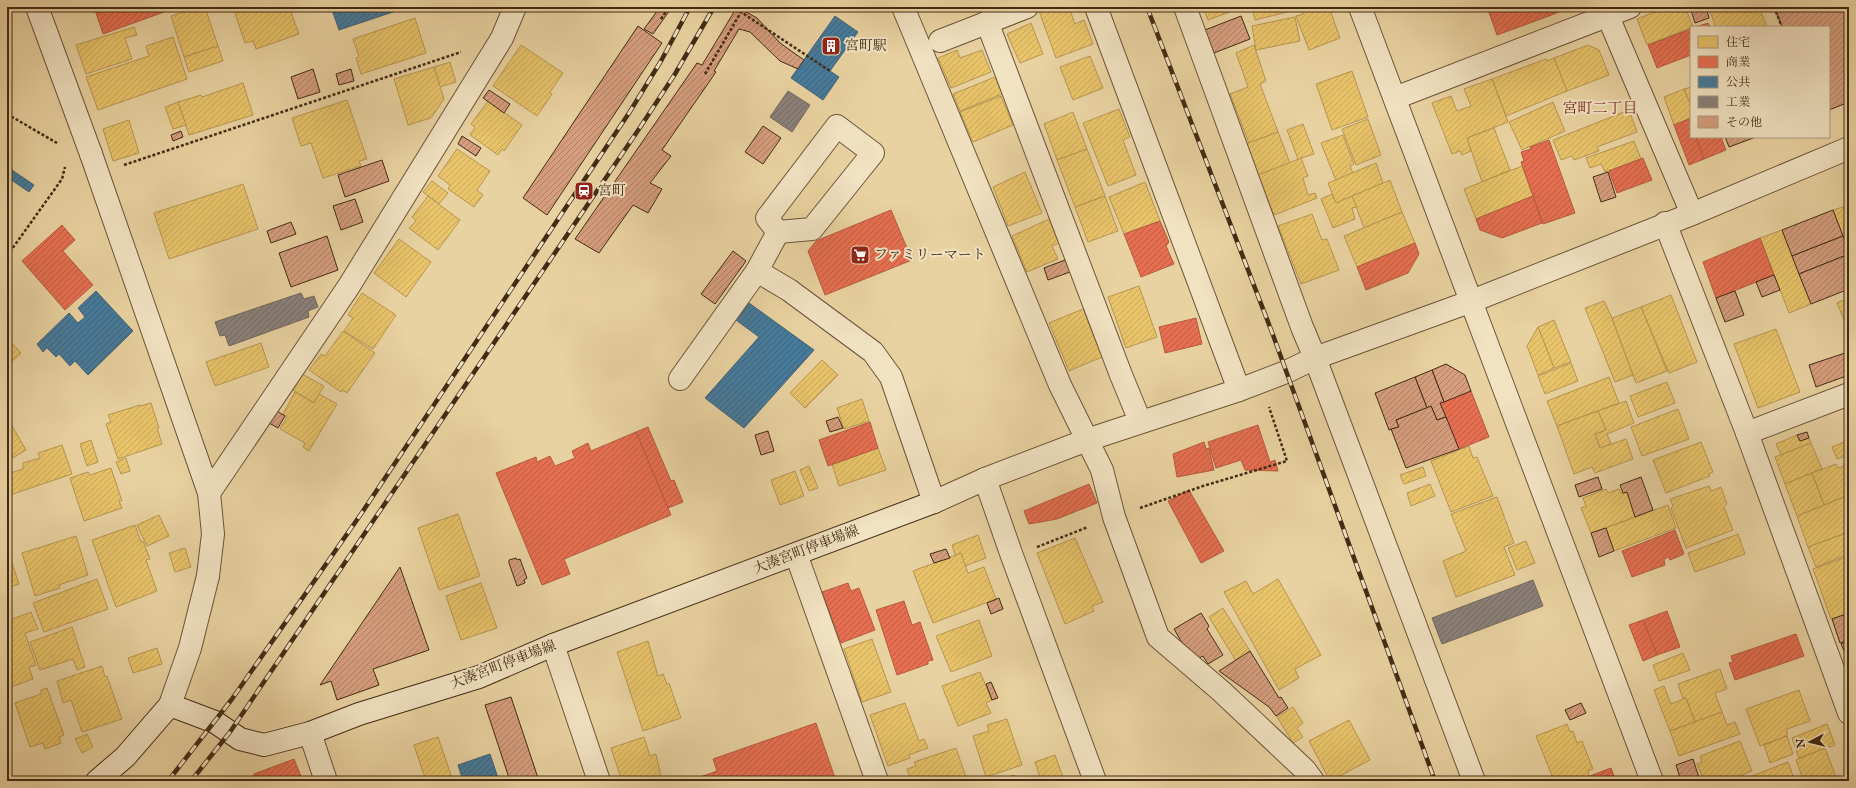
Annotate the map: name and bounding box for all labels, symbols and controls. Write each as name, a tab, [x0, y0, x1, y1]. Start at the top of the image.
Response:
legend	[1690, 26, 1830, 138]
building icon: 宮町駅	[820, 35, 842, 57]
text: 住宅	[1726, 35, 1750, 50]
place label: 宮町駅	[845, 37, 887, 55]
text: 商業	[1726, 55, 1750, 70]
text: 公共	[1726, 75, 1750, 90]
text: 工業	[1726, 95, 1750, 110]
district label: 宮町二丁目	[1562, 99, 1638, 118]
text: その他	[1726, 115, 1762, 130]
station icon: 宮町	[573, 180, 595, 202]
place label: 宮町	[598, 182, 626, 200]
supermarket icon: ファミリーマート	[849, 244, 871, 266]
place label: ファミリーマート	[874, 246, 986, 264]
street label: 大湊宮町停車場線	[750, 522, 862, 578]
street label: 大湊宮町停車場線	[447, 637, 559, 693]
north arrow	[1790, 722, 1830, 762]
text: N	[1793, 737, 1809, 750]

